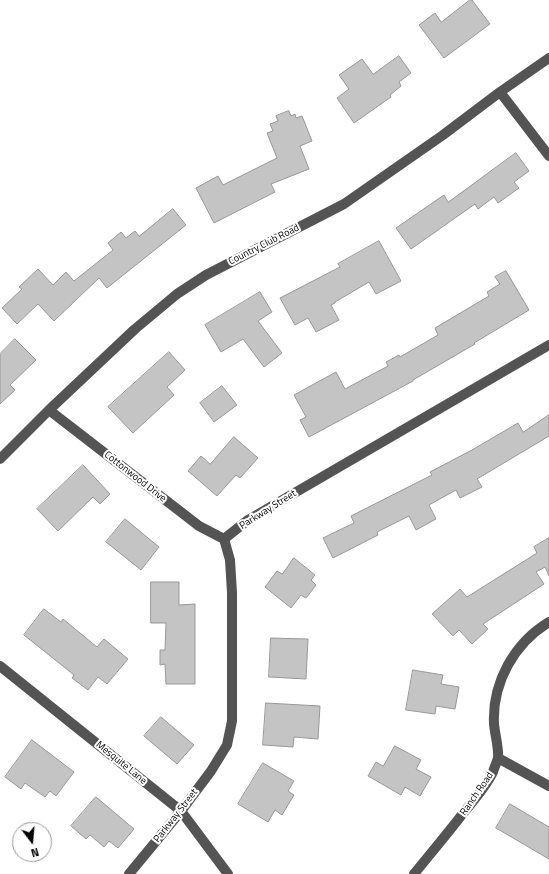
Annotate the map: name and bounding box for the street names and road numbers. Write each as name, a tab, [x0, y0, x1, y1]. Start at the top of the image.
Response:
street label: Country Club Road	[227, 222, 301, 268]
street label: Cottonwood Drive	[101, 449, 169, 505]
street label: Parkway Street	[237, 488, 299, 532]
street label: Mesquite Lane	[93, 739, 149, 787]
street label: Ranch Road	[458, 770, 496, 818]
street label: Parkway Street	[151, 787, 201, 845]

